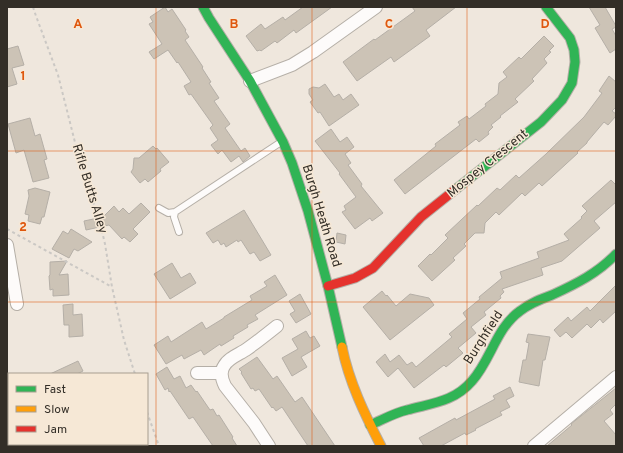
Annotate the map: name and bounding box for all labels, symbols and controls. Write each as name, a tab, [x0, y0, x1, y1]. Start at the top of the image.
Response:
text: A	[73, 17, 83, 33]
text: B	[230, 17, 239, 33]
text: C	[385, 17, 393, 33]
text: D	[540, 17, 550, 33]
text: 1	[20, 69, 26, 85]
street label: Mospey Crescent	[444, 126, 532, 202]
street label: Rifle Butts Alley	[68, 142, 110, 236]
street label: Burgh Heath Road	[298, 163, 344, 269]
text: 2	[19, 220, 27, 236]
street label: Burghfield	[461, 308, 507, 368]
legend	[8, 373, 148, 445]
text: Fast	[44, 382, 66, 398]
text: Slow	[44, 402, 70, 418]
text: Jam	[44, 422, 67, 438]

